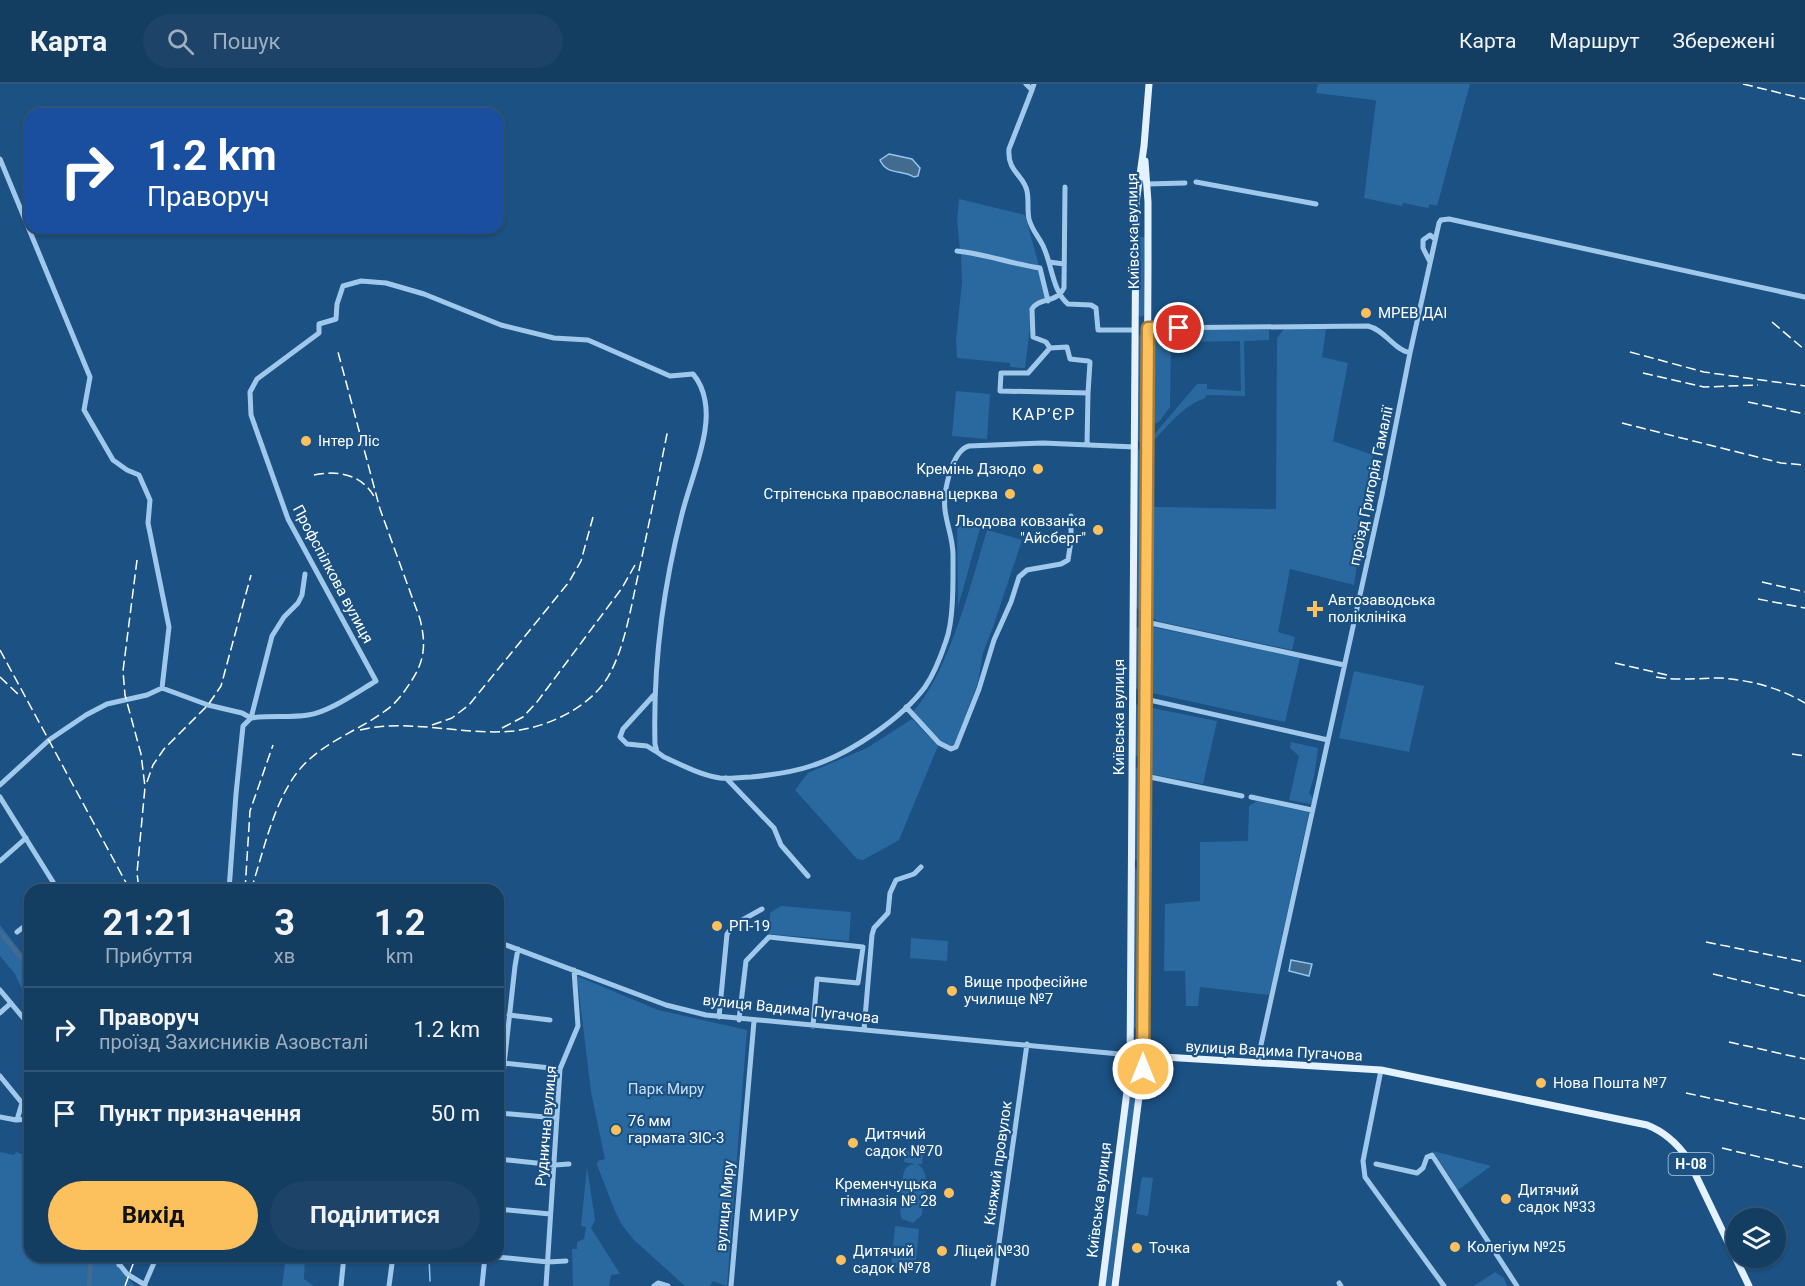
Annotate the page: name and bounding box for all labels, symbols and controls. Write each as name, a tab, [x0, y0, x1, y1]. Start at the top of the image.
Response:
search box	[143, 14, 563, 68]
text: Карта	[30, 25, 107, 58]
icon: search	[164, 25, 197, 58]
text: Пошук	[212, 29, 280, 54]
text: Карта	[1459, 29, 1516, 53]
text: Маршрут	[1549, 29, 1640, 53]
text: Збережені	[1673, 29, 1775, 53]
text: 1.2 km	[147, 131, 277, 180]
icon: right	[48, 132, 126, 210]
street label: Київська вулиця	[1123, 173, 1143, 289]
text: Праворуч	[147, 181, 269, 213]
pin	[1153, 302, 1204, 353]
place label: МРЕВ ДАІ	[1378, 304, 1447, 322]
marker: МРЕВ ДАІ	[1359, 306, 1373, 320]
icon: arrive	[1162, 311, 1195, 344]
street label: проїзд Григорія Гамалії	[1345, 403, 1397, 567]
district label: КАР’ЄР	[1012, 405, 1076, 424]
place label: Інтер Ліс	[318, 432, 380, 450]
marker: Інтер Ліс	[299, 434, 313, 448]
place label: Кремінь Дзюдо	[916, 460, 1026, 478]
marker: Кремінь Дзюдо	[1031, 462, 1045, 476]
place label: Стрітенська православна церква	[763, 485, 998, 503]
marker: Стрітенська православна церква	[1003, 487, 1017, 501]
street label: Профспілкова вулиця	[289, 502, 377, 646]
place label: Льодова ковзанка "Айсберг"	[955, 512, 1086, 547]
marker: Льодова ковзанка "Айсберг"	[1091, 523, 1105, 537]
place label: Автозаводська поліклініка	[1328, 591, 1435, 626]
marker: Автозаводська поліклініка	[1306, 600, 1324, 618]
street label: Київська вулиця	[1110, 659, 1128, 775]
text: 21:21	[103, 902, 195, 944]
text: 3	[274, 902, 295, 944]
text: 1.2	[374, 902, 425, 944]
place label: РП-19	[729, 917, 770, 935]
marker: РП-19	[710, 919, 724, 933]
text: Прибуття	[105, 944, 193, 968]
text: хв	[274, 944, 295, 968]
text: km	[386, 944, 413, 968]
place label: Вище професійне училище №7	[964, 973, 1087, 1008]
marker: Вище професійне училище №7	[945, 984, 959, 998]
street label: вулиця Вадима Пугачова	[702, 991, 880, 1027]
text: Праворуч	[99, 1005, 199, 1030]
icon: right	[48, 1013, 81, 1046]
text: 1.2 km	[414, 1017, 480, 1042]
text: проїзд Захисників Азовсталі	[99, 1030, 368, 1054]
position arrow	[1111, 1037, 1175, 1101]
street label: вулиця Вадима Пугачова	[1185, 1037, 1363, 1065]
street label: Руднична вулиця	[532, 1065, 560, 1187]
place label: Нова Пошта №7	[1553, 1074, 1667, 1092]
marker: Нова Пошта №7	[1534, 1076, 1548, 1090]
park label: Парк Миру	[628, 1080, 704, 1098]
icon: arrive	[48, 1097, 81, 1130]
street label: Княжий провулок	[980, 1100, 1016, 1226]
text: Пункт призначення	[99, 1101, 301, 1126]
text: 50 m	[431, 1101, 480, 1126]
place label: 76 мм гармата ЗІС-3	[628, 1112, 724, 1147]
marker: 76 мм гармата ЗІС-3	[609, 1123, 623, 1137]
place label: Дитячий садок №70	[865, 1125, 943, 1160]
marker: Дитячий садок №70	[846, 1136, 860, 1150]
street label: Київська вулиця	[1083, 1141, 1115, 1259]
road number: Н-08	[1668, 1153, 1714, 1175]
street label: вулиця Миру	[712, 1160, 738, 1252]
place label: Кременчуцька гімназія № 28	[835, 1175, 937, 1210]
button: Вихід	[48, 1181, 258, 1250]
button: Поділитися	[270, 1181, 480, 1250]
place label: Дитячий садок №33	[1518, 1181, 1596, 1216]
marker: Кременчуцька гімназія № 28	[942, 1186, 956, 1200]
marker: Дитячий садок №33	[1499, 1192, 1513, 1206]
district label: МИРУ	[749, 1206, 801, 1225]
map controls	[1726, 1208, 1786, 1268]
button: layers	[1726, 1208, 1786, 1268]
place label: Колегіум №25	[1467, 1238, 1566, 1256]
place label: Точка	[1149, 1239, 1190, 1257]
marker: Колегіум №25	[1448, 1240, 1462, 1254]
marker: Точка	[1130, 1241, 1144, 1255]
place label: Дитячий садок №78	[853, 1242, 931, 1277]
place label: Ліцей №30	[954, 1242, 1030, 1260]
marker: Ліцей №30	[935, 1244, 949, 1258]
marker: Дитячий садок №78	[834, 1253, 848, 1267]

